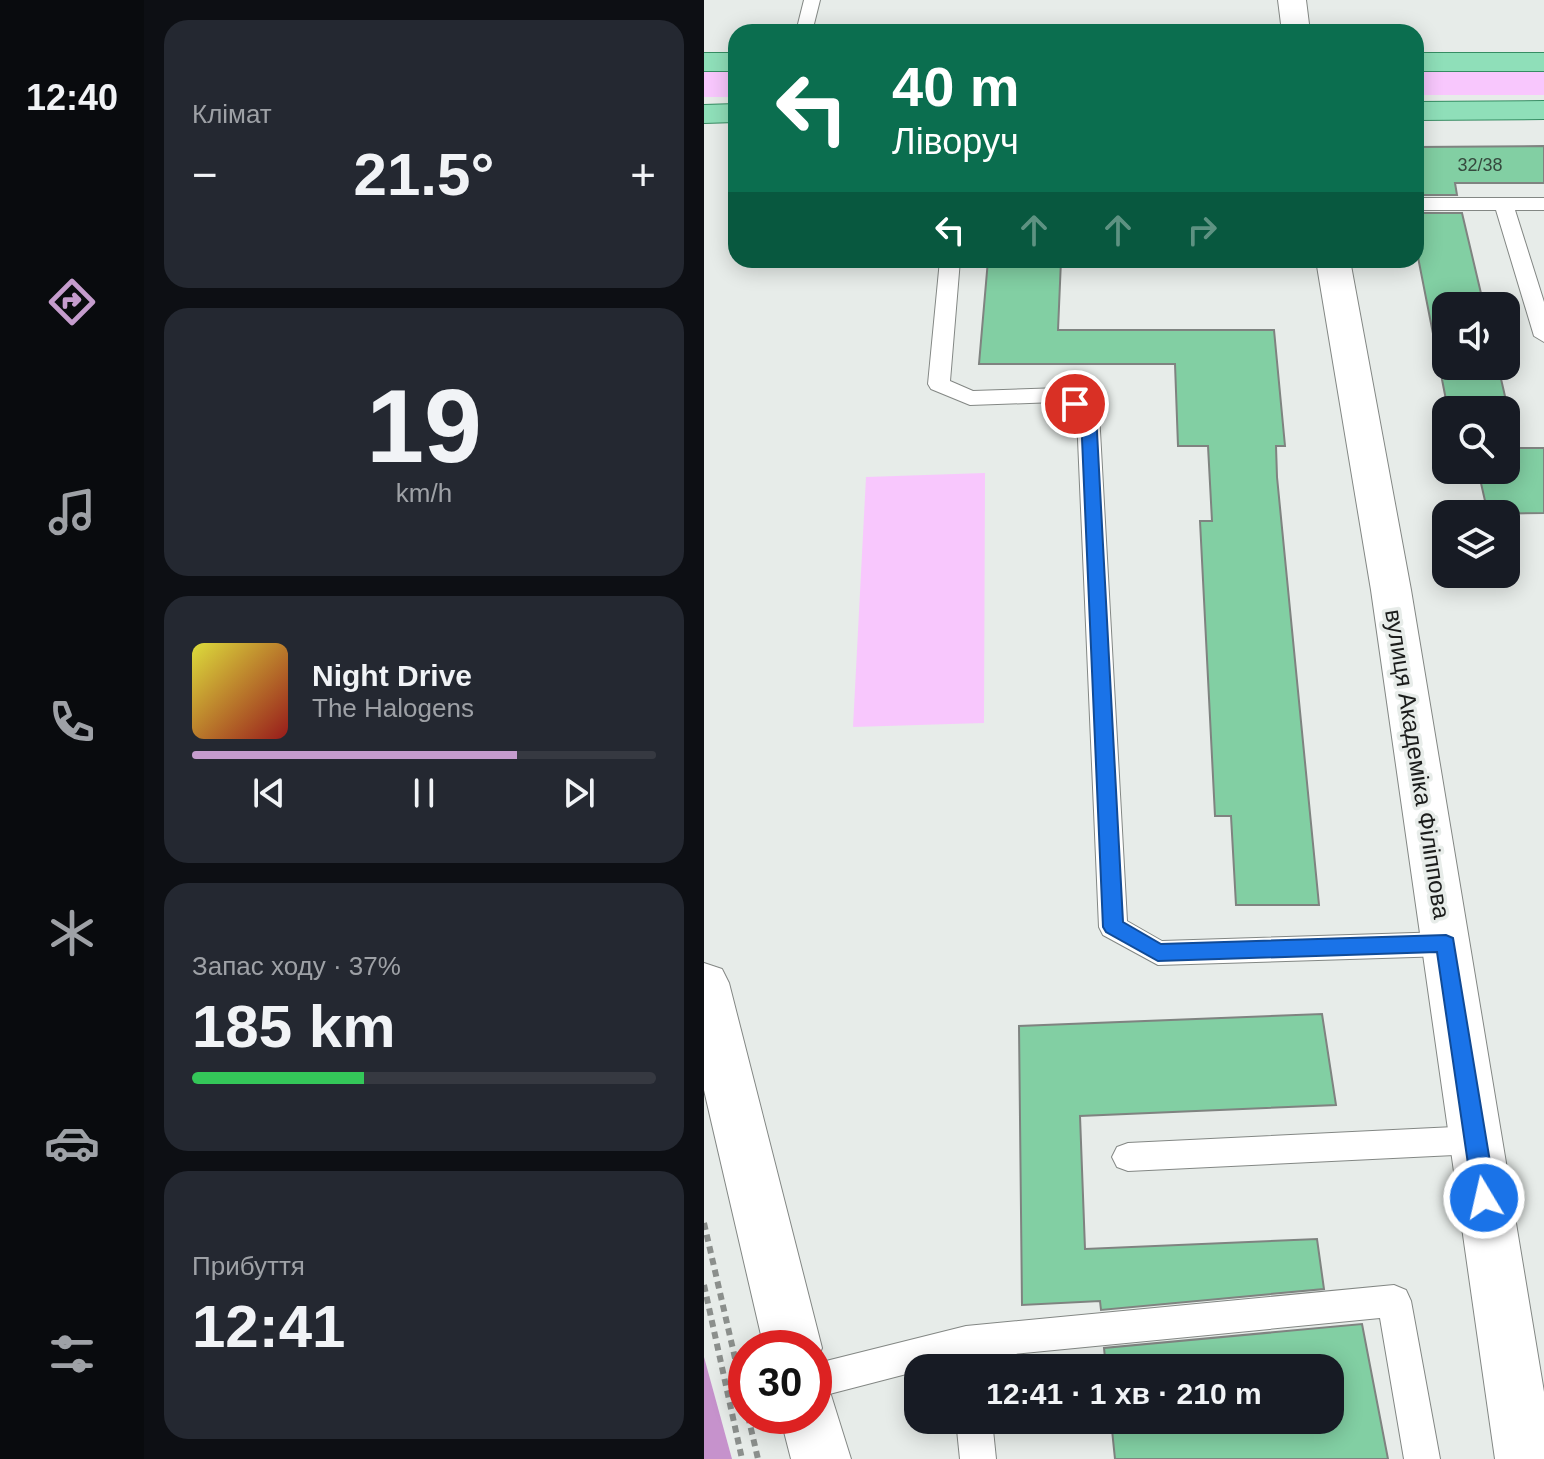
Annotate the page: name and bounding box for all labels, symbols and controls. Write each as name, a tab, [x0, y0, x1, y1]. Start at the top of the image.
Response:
text: 40 m	[892, 55, 1020, 118]
icon: left	[760, 56, 864, 160]
text: 12:40	[26, 77, 118, 118]
text: Клімат	[192, 99, 272, 129]
text: Ліворуч	[892, 121, 1019, 162]
text: 21.5°	[354, 141, 494, 208]
text: −	[192, 150, 218, 199]
text: +	[630, 150, 656, 199]
house number: 32/38	[1457, 155, 1503, 175]
icon: left	[928, 208, 972, 252]
icon: ahead	[1012, 208, 1056, 252]
icon: ahead	[1096, 208, 1140, 252]
icon: right	[1180, 208, 1224, 252]
icon: directions	[44, 274, 100, 330]
map controls	[1432, 292, 1520, 588]
button: sound	[1432, 292, 1520, 380]
text: 19	[366, 368, 482, 484]
pin	[1041, 370, 1109, 438]
icon: arrive	[1053, 382, 1097, 426]
button: search	[1432, 396, 1520, 484]
text: km/h	[396, 478, 452, 508]
icon: music	[44, 484, 100, 540]
button: layers	[1432, 500, 1520, 588]
street label: вулиця Академіка Філіппова	[1380, 607, 1456, 921]
text: Night Drive	[312, 659, 472, 692]
text: The Halogens	[312, 693, 474, 723]
icon: phone	[44, 694, 100, 750]
icon: previous	[247, 771, 291, 815]
icon: pause	[402, 771, 446, 815]
icon: next	[557, 771, 601, 815]
icon: climate	[44, 905, 100, 961]
text: Запас ходу · 37%	[192, 951, 401, 981]
text: 185 km	[192, 993, 396, 1060]
icon: car	[44, 1115, 100, 1171]
position arrow	[1442, 1156, 1526, 1240]
text: Прибуття	[192, 1251, 305, 1281]
text: 12:41	[192, 1293, 345, 1360]
icon: filters	[44, 1326, 100, 1382]
speed limit sign: 30	[728, 1330, 832, 1434]
text: 12:41 · 1 хв · 210 m	[986, 1377, 1262, 1410]

